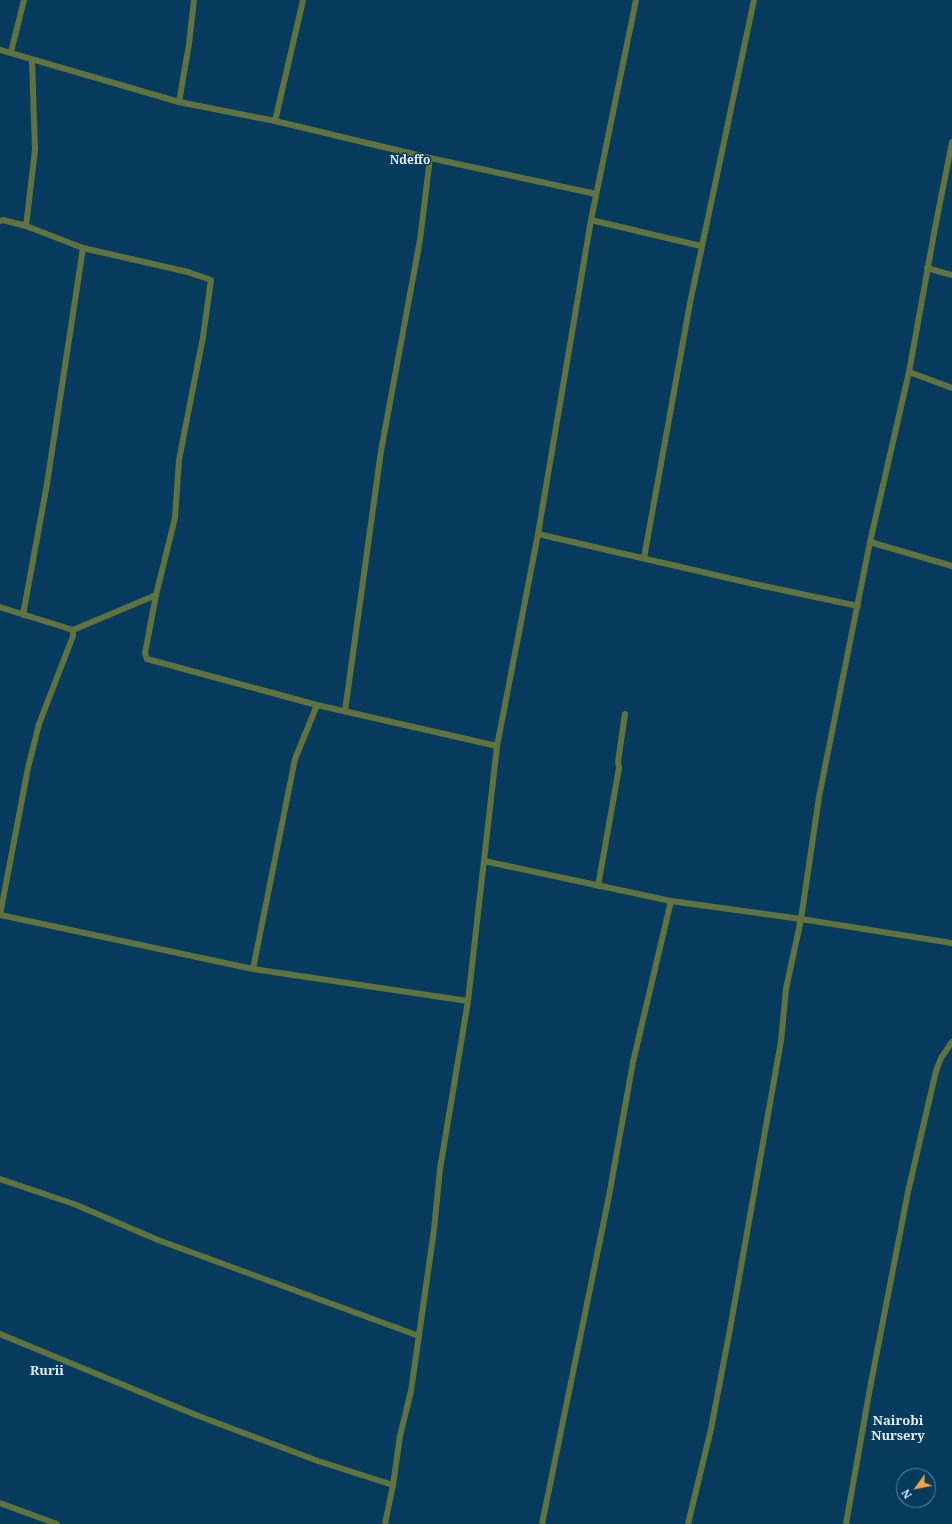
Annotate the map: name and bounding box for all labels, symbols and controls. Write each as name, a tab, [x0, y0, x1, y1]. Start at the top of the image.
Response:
district label: Ndeffo	[390, 154, 430, 168]
district label: Rurii	[30, 1363, 64, 1379]
district label: Nairobi Nursery	[871, 1413, 925, 1444]
north arrow	[896, 1468, 936, 1508]
text: N	[898, 1487, 915, 1502]

